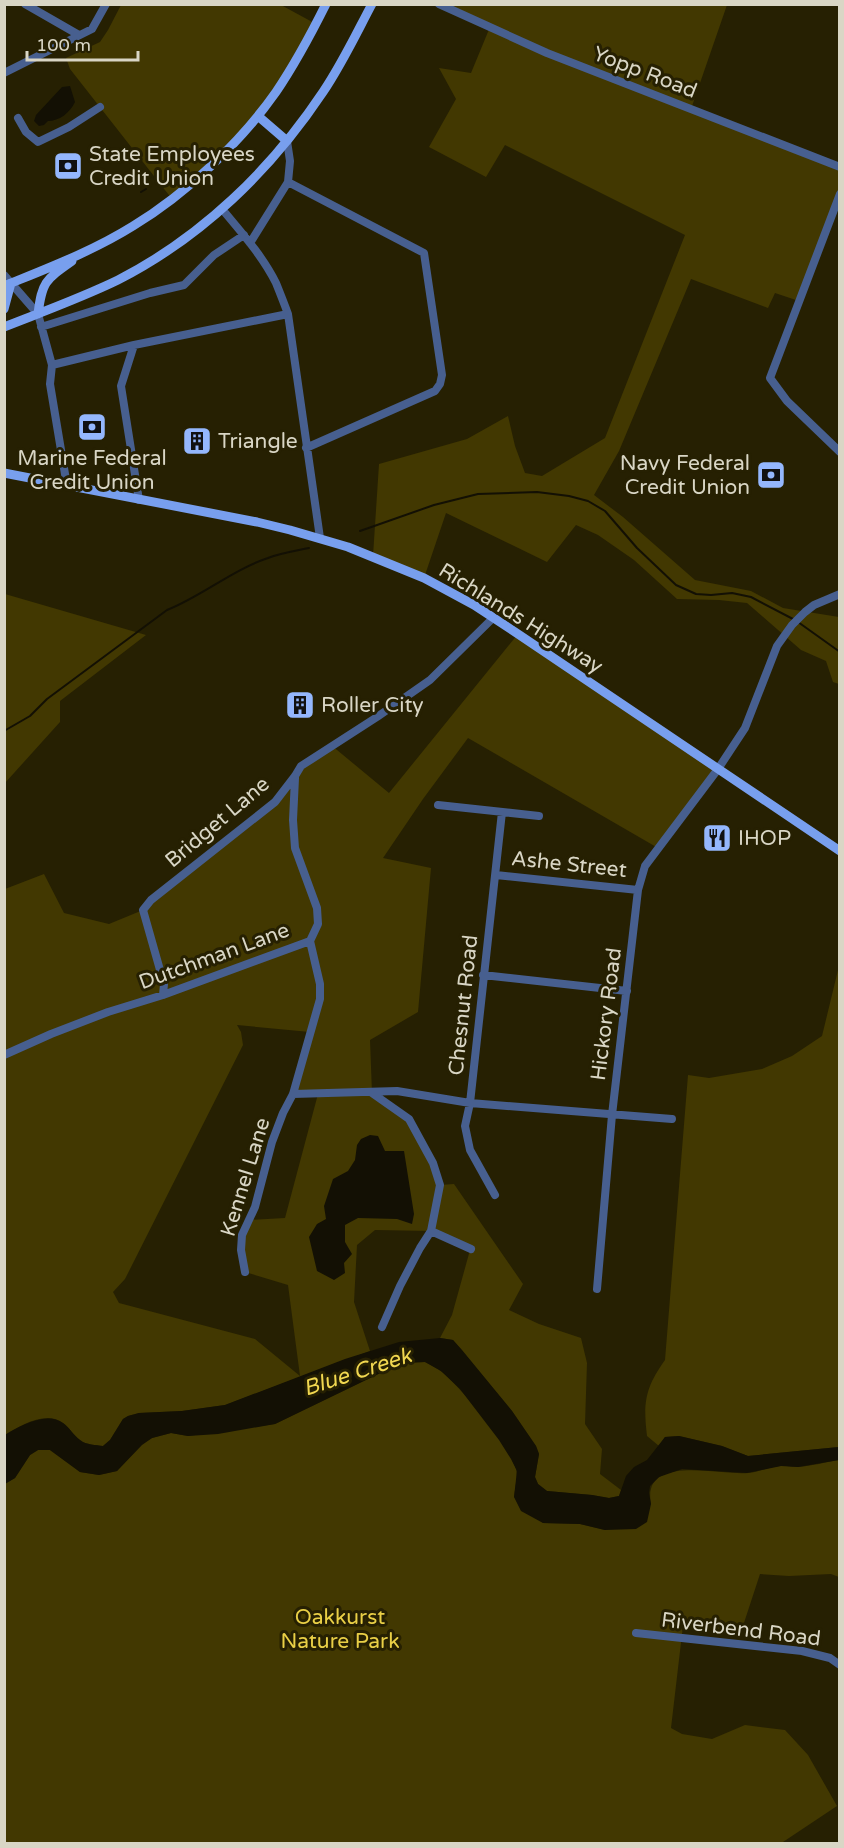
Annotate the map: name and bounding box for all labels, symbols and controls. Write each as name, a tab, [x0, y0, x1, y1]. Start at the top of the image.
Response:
scale bar	[27, 24, 138, 62]
text: 100 m	[36, 34, 91, 56]
street label: Yopp Road	[589, 41, 700, 104]
place label: State Employees Credit Union	[89, 142, 255, 191]
bank icon: State Employees Credit Union	[52, 150, 84, 182]
bank icon: Marine Federal Credit Union	[76, 411, 108, 443]
building icon: Triangle	[181, 425, 213, 457]
place label: Triangle	[218, 429, 298, 454]
place label: Marine Federal Credit Union	[17, 446, 167, 495]
place label: Navy Federal Credit Union	[620, 451, 750, 500]
bank icon: Navy Federal Credit Union	[755, 459, 787, 491]
street label: Richlands Highway	[434, 558, 607, 679]
building icon: Roller City	[284, 689, 316, 721]
place label: Roller City	[321, 693, 424, 718]
street label: Bridget Lane	[160, 772, 275, 873]
restaurant icon: IHOP	[701, 822, 733, 854]
place label: IHOP	[738, 826, 791, 851]
street label: Ashe Street	[510, 846, 628, 883]
street label: Dutchman Lane	[136, 918, 293, 995]
street label: Chesnut Road	[444, 934, 483, 1077]
street label: Hickory Road	[586, 946, 627, 1082]
street label: Kennel Lane	[216, 1115, 275, 1239]
water label: Blue Creek	[300, 1342, 417, 1402]
park label: Oakkurst Nature Park	[280, 1605, 400, 1654]
street label: Riverbend Road	[660, 1607, 822, 1652]

